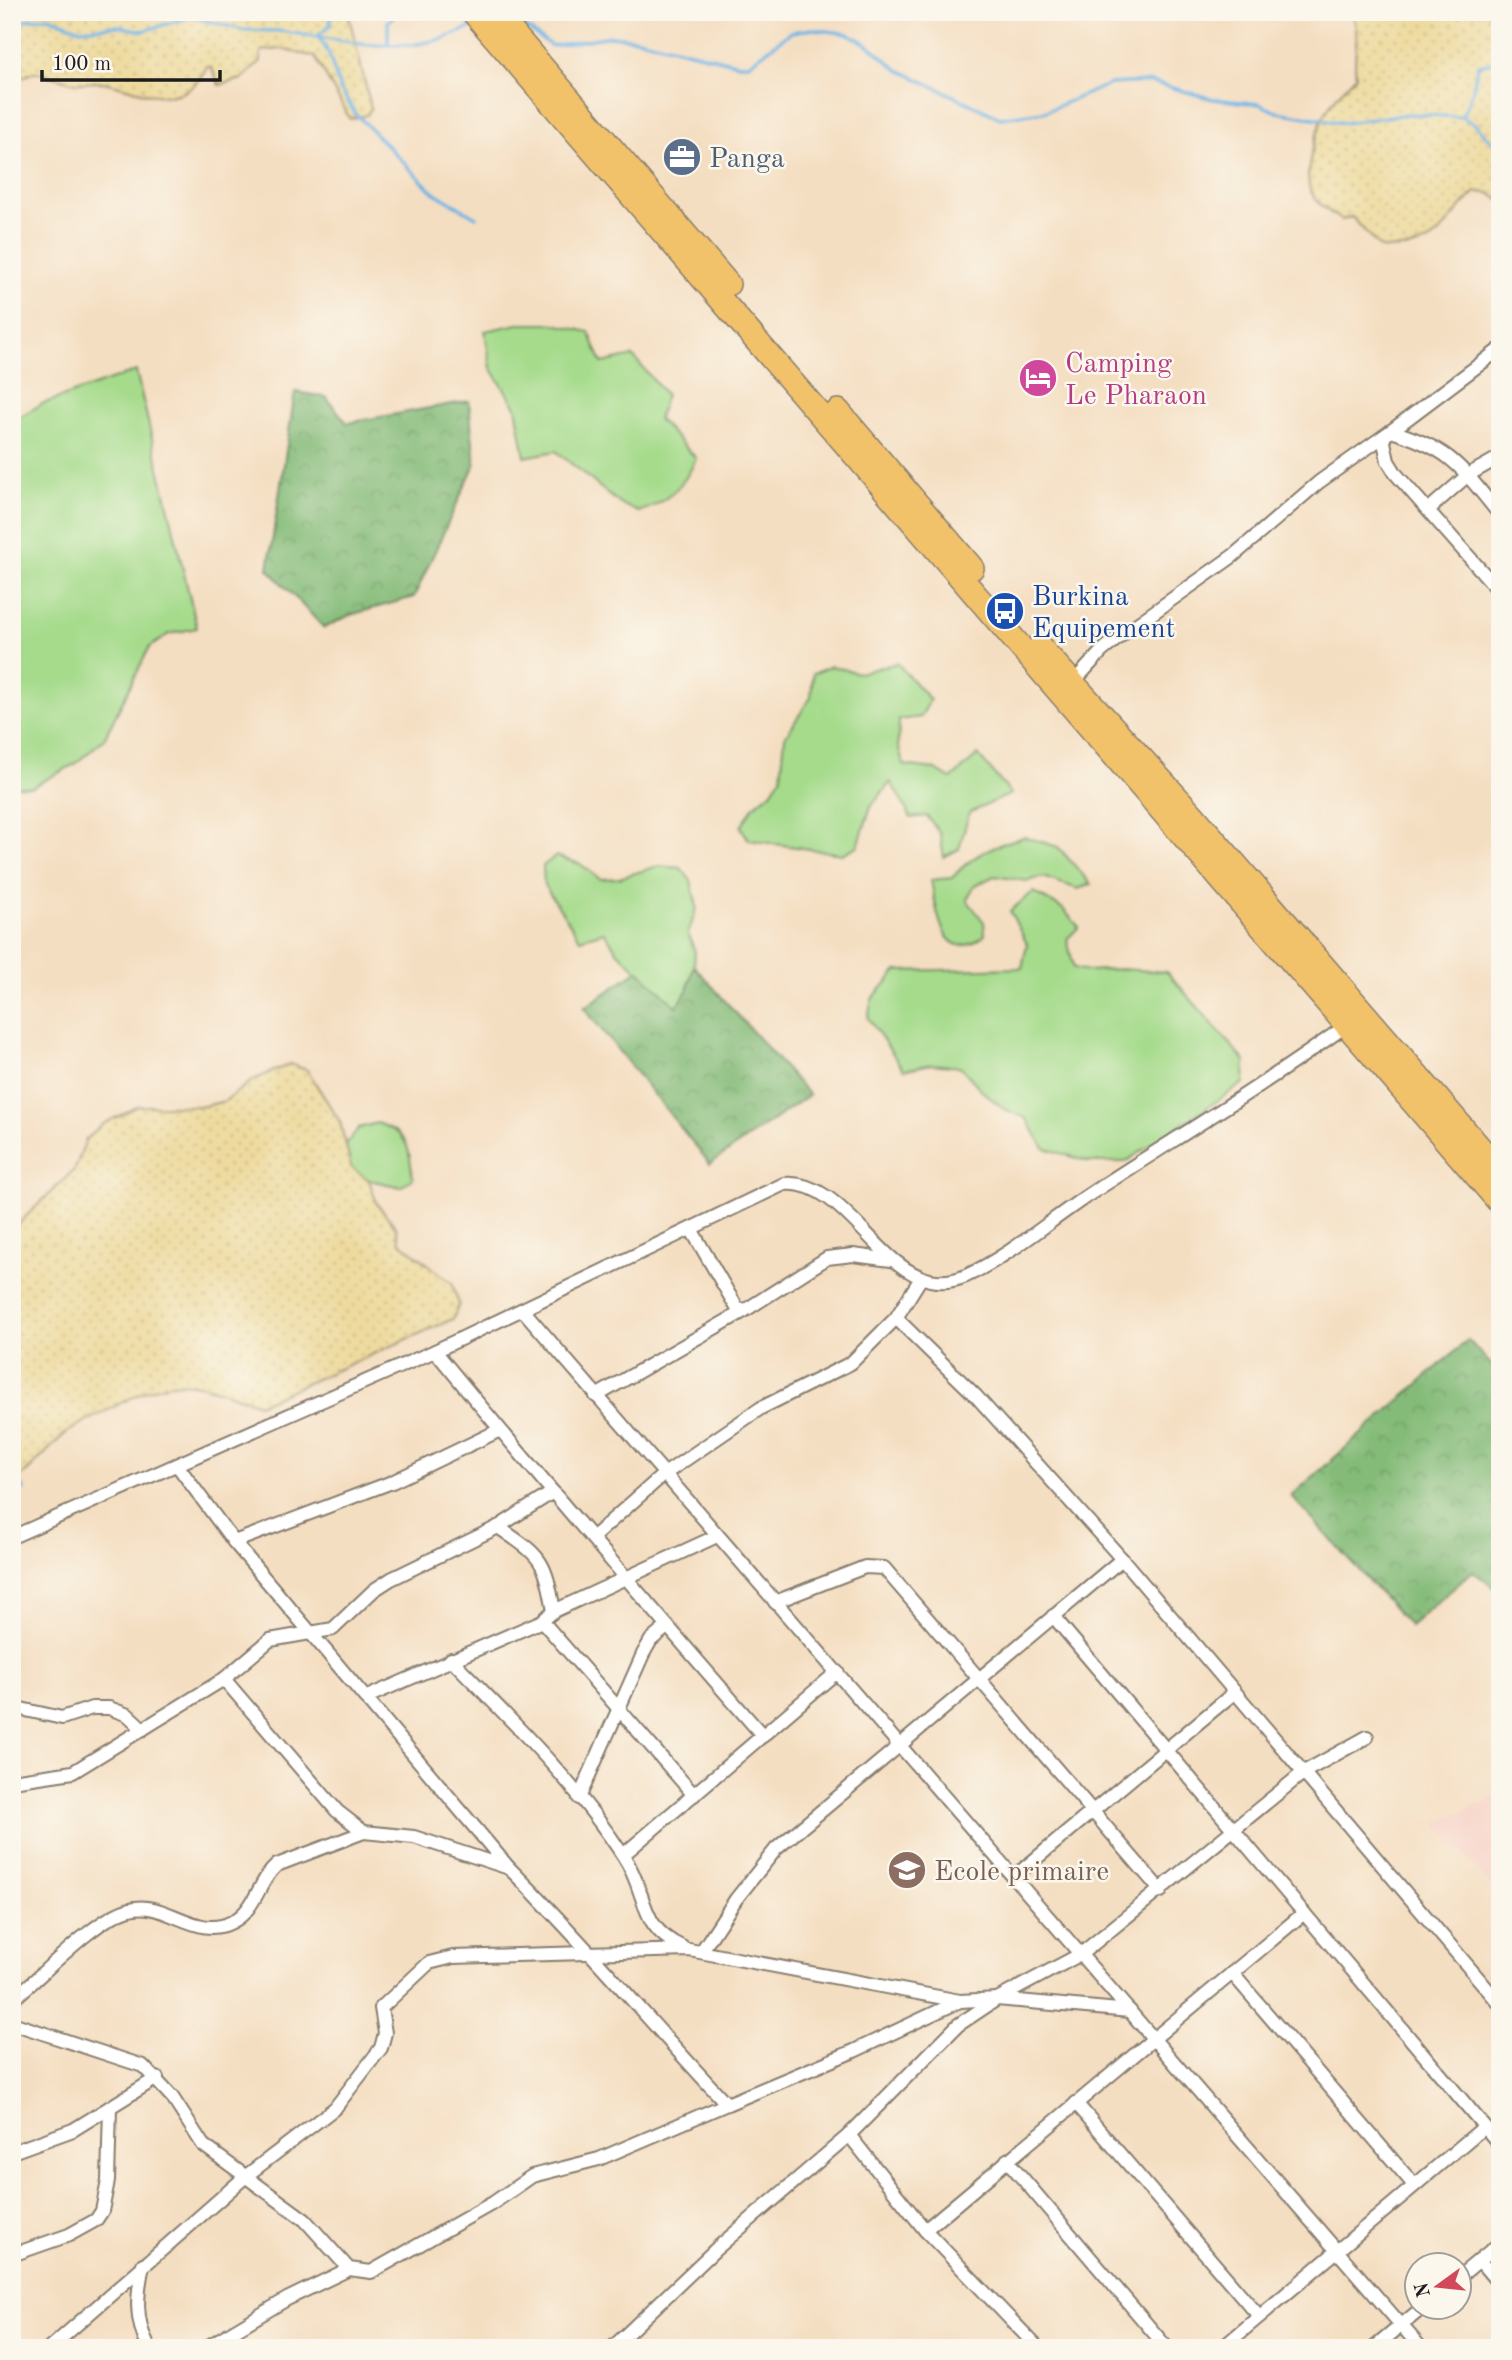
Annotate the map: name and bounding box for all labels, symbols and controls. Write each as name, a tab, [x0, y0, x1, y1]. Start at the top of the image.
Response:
scale bar	[42, 38, 220, 82]
text: 100 m	[52, 54, 111, 75]
office icon: Panga	[661, 136, 703, 178]
place label: Panga	[709, 146, 785, 174]
place label: Camping Le Pharaon	[1065, 351, 1207, 411]
hotel icon: Camping Le Pharaon	[1017, 357, 1059, 399]
place label: Burkina Equipement	[1032, 584, 1175, 644]
bus stop icon: Burkina Equipement	[984, 590, 1026, 632]
school or university icon: Ecole primaire	[886, 1849, 928, 1891]
place label: Ecole primaire	[934, 1859, 1109, 1887]
north arrow	[1404, 2252, 1474, 2322]
text: N	[1413, 2280, 1435, 2299]

